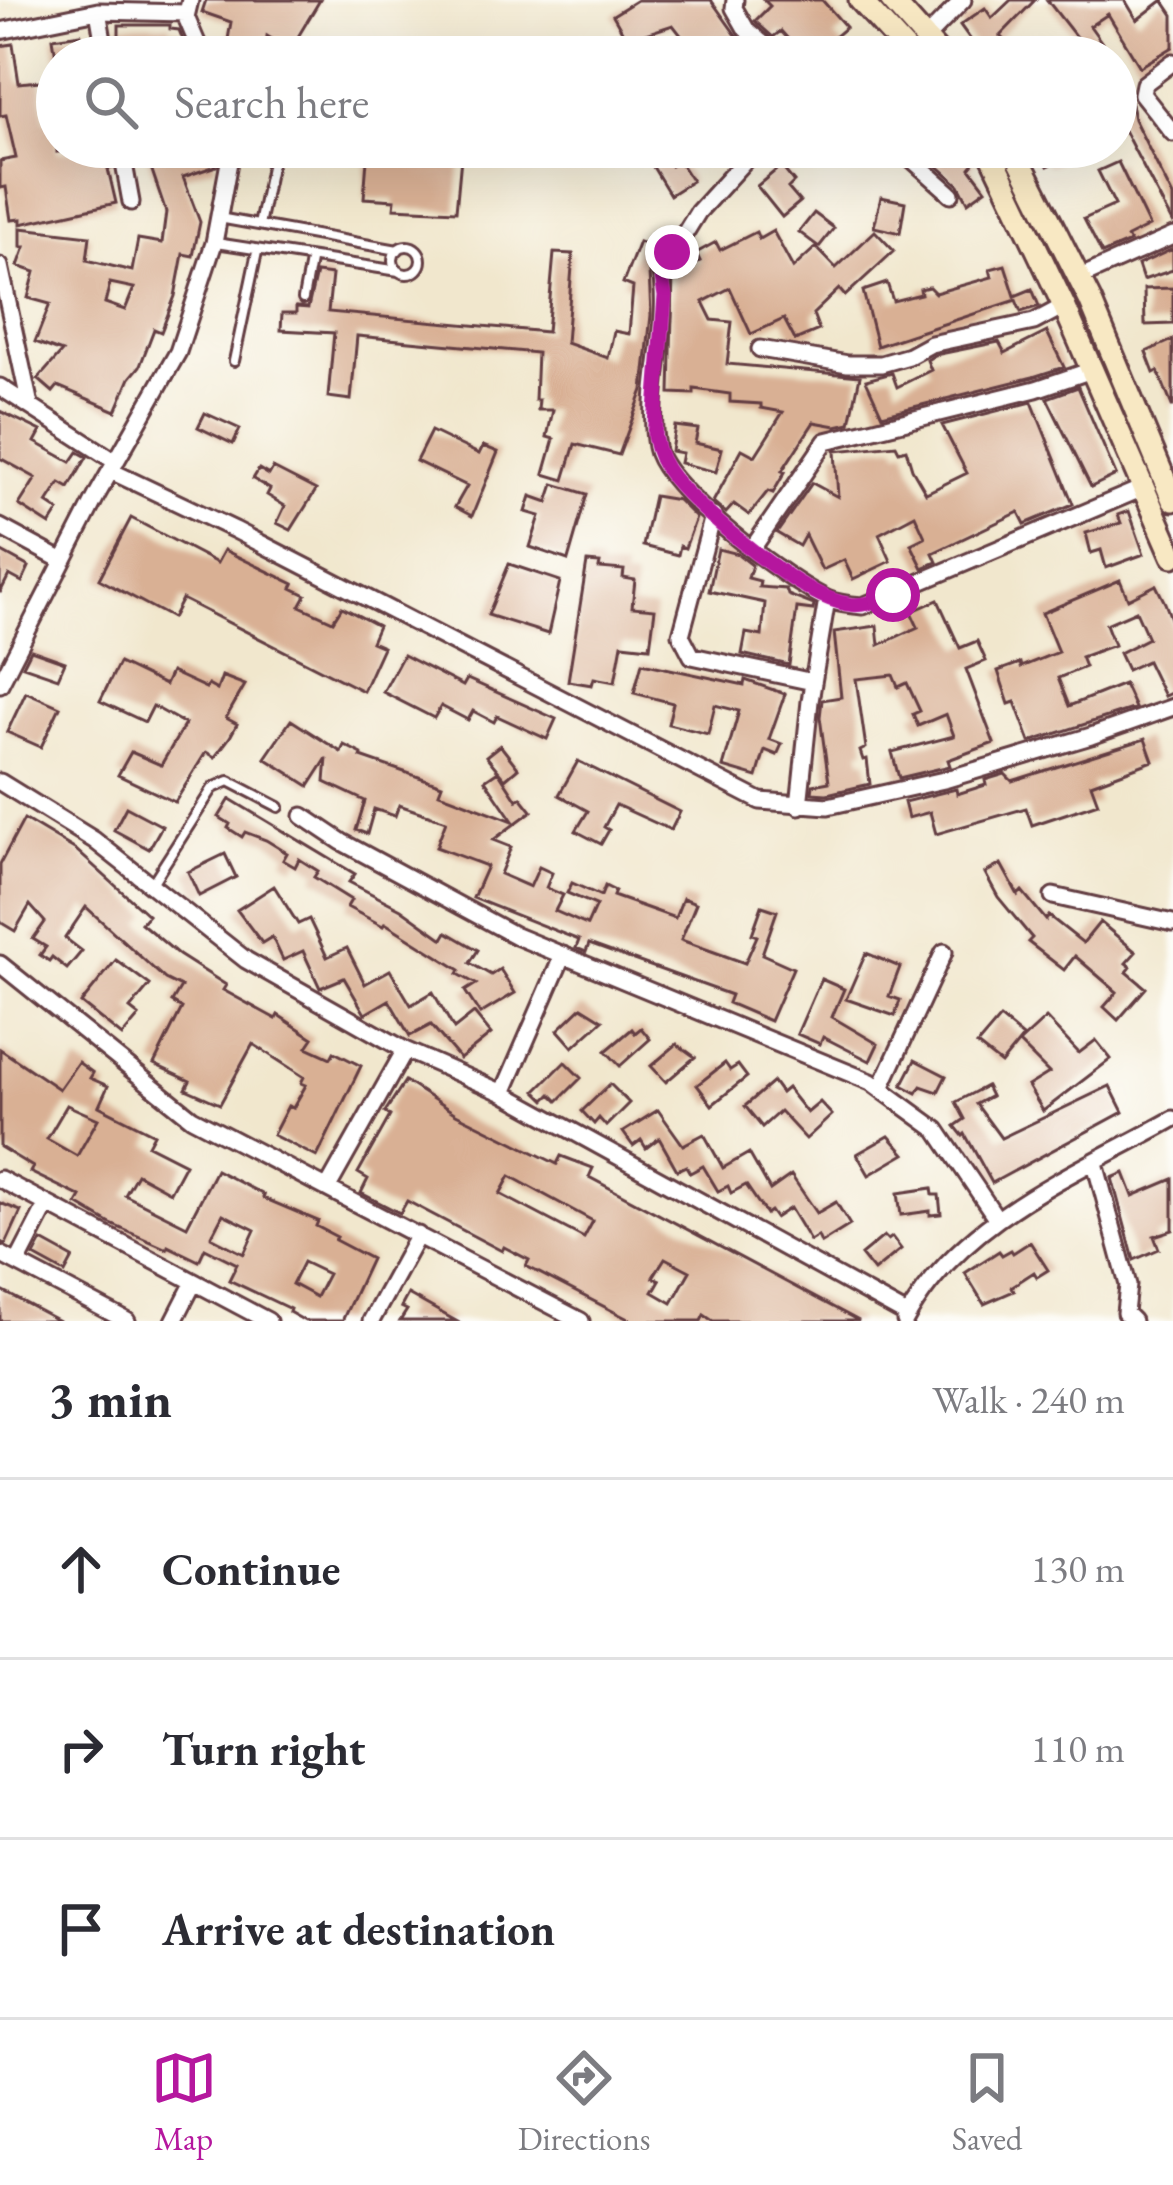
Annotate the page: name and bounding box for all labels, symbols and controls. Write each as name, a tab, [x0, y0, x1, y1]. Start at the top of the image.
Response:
search box	[36, 36, 1137, 168]
icon: search	[78, 69, 144, 135]
text: Search here	[174, 73, 369, 131]
route end	[645, 225, 699, 279]
route start	[866, 568, 920, 622]
text: 3 min	[48, 1366, 172, 1432]
text: Walk · 240 m	[932, 1374, 1125, 1425]
icon: ahead	[48, 1536, 114, 1602]
text: Continue	[162, 1540, 340, 1598]
text: 130 m	[1031, 1543, 1125, 1594]
icon: right	[48, 1716, 114, 1782]
text: Turn right	[162, 1720, 365, 1778]
text: 110 m	[1031, 1723, 1125, 1774]
icon: arrive	[48, 1896, 114, 1962]
text: Arrive at destination	[162, 1900, 555, 1958]
tab: Map	[151, 2045, 217, 2160]
tab: Directions	[518, 2045, 651, 2160]
tab: Saved	[952, 2045, 1022, 2160]

